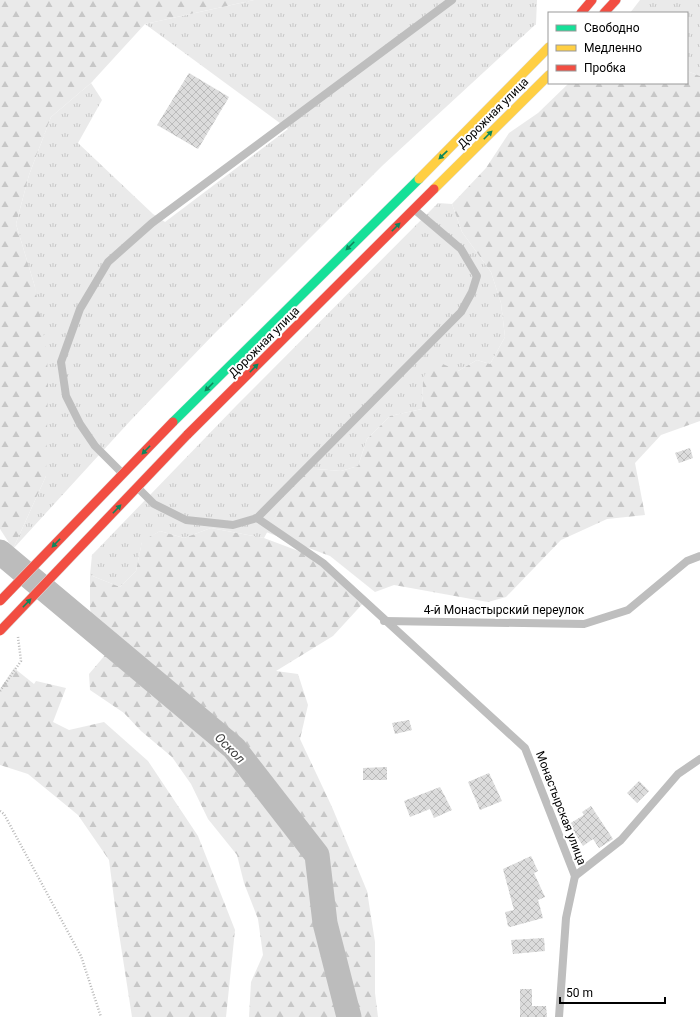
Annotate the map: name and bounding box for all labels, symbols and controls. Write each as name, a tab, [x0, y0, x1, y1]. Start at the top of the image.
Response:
legend	[548, 12, 688, 84]
text: Свободно	[584, 21, 640, 35]
text: Медленно	[584, 41, 642, 55]
text: Пробка	[584, 61, 626, 75]
street label: Дорожная улица	[455, 75, 531, 151]
one-way arrow	[483, 130, 493, 140]
one-way arrow	[438, 150, 448, 159]
one-way arrow	[391, 222, 401, 232]
one-way arrow	[345, 241, 355, 251]
street label: Дорожная улица	[226, 304, 302, 380]
one-way arrow	[249, 363, 259, 373]
one-way arrow	[204, 382, 214, 392]
one-way arrow	[141, 445, 151, 455]
one-way arrow	[112, 504, 122, 514]
one-way arrow	[51, 538, 61, 548]
one-way arrow	[22, 598, 32, 608]
street label: 4-й Монастырский переулок	[424, 603, 585, 617]
water label: Оскол	[212, 730, 248, 766]
street label: Монастырская улица	[533, 749, 589, 867]
scale bar	[560, 979, 665, 1005]
text: 50 m	[566, 986, 593, 1000]

